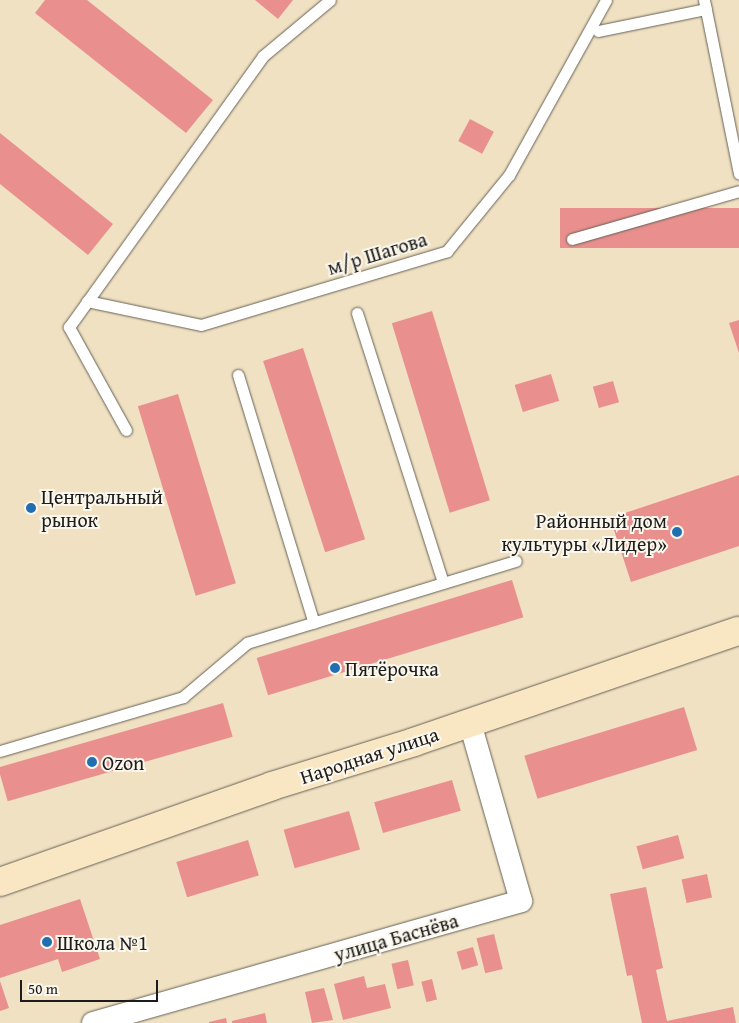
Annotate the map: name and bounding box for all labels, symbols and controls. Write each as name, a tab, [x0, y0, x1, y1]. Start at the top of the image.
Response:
street label: м/р Шагова	[324, 226, 430, 280]
place label: Центральный рынок	[41, 484, 163, 531]
marker: Центральный рынок	[25, 502, 37, 514]
place label: Районный дом культуры «Лидер»	[501, 508, 667, 555]
marker: Районный дом культуры «Лидер»	[671, 526, 683, 538]
place label: Пятёрочка	[345, 656, 439, 680]
marker: Пятёрочка	[329, 662, 341, 674]
street label: Народная улица	[297, 721, 441, 789]
place label: Ozon	[102, 750, 144, 774]
marker: Ozon	[86, 756, 98, 768]
street label: улица Баснёва	[331, 908, 461, 966]
place label: Школа №1	[57, 930, 148, 954]
marker: Школа №1	[41, 936, 53, 948]
scale bar	[22, 970, 160, 1002]
text: 50 m	[28, 978, 58, 999]

